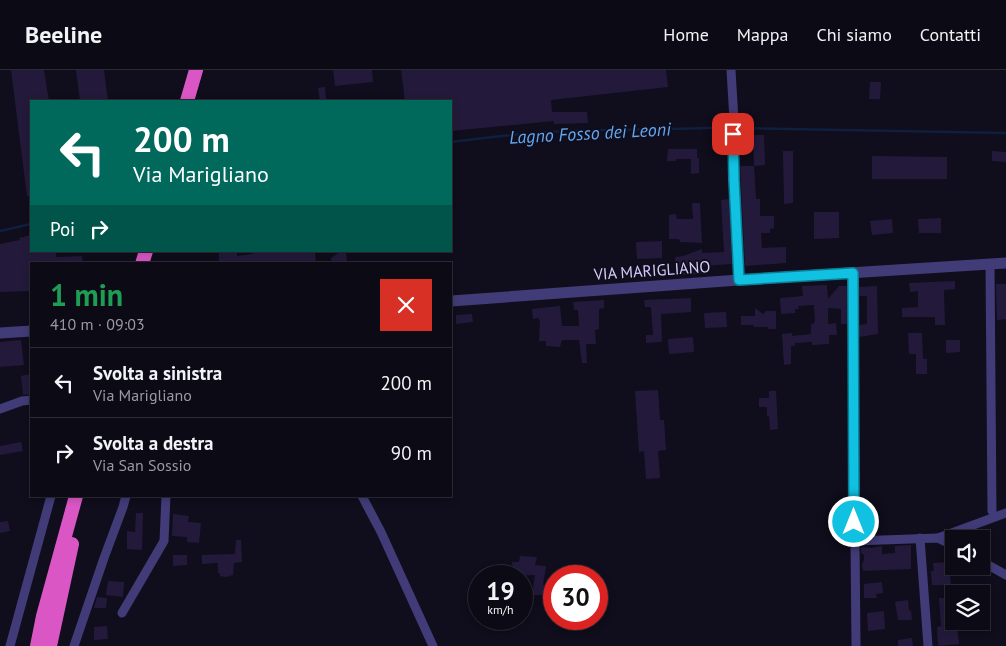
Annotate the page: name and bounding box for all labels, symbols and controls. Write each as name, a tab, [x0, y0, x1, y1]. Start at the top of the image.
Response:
text: Beeline	[25, 19, 102, 50]
text: Home	[663, 23, 709, 46]
text: Mappa	[737, 23, 788, 46]
text: Chi siamo	[816, 23, 892, 46]
text: Contatti	[920, 23, 981, 46]
pin	[712, 113, 754, 155]
text: 200 m	[133, 116, 230, 162]
water label: Lagno Fosso dei Leoni	[509, 117, 673, 149]
icon: left	[50, 120, 115, 185]
icon: arrive	[719, 120, 747, 148]
text: Via Marigliano	[133, 160, 269, 188]
icon: right	[85, 215, 113, 243]
text: Poi	[50, 217, 75, 241]
street label: VIA MARIGLIANO	[592, 256, 711, 284]
text: 1 min	[50, 275, 123, 314]
button: close	[380, 279, 432, 331]
text: 410 m · 09:03	[50, 314, 145, 334]
text: Svolta a sinistra	[93, 361, 222, 385]
icon: left	[50, 369, 78, 397]
text: 200 m	[380, 371, 432, 395]
text: Via Marigliano	[93, 385, 192, 405]
text: Svolta a destra	[93, 431, 214, 455]
icon: right	[50, 439, 78, 467]
text: 90 m	[391, 441, 432, 465]
text: Via San Sossio	[93, 455, 191, 475]
position arrow	[827, 495, 879, 547]
map controls	[945, 530, 990, 630]
button: sound	[945, 530, 990, 575]
speed limit sign: 30	[543, 565, 608, 630]
text: 19	[486, 575, 515, 607]
button: layers	[945, 585, 990, 630]
text: km/h	[487, 602, 514, 617]

